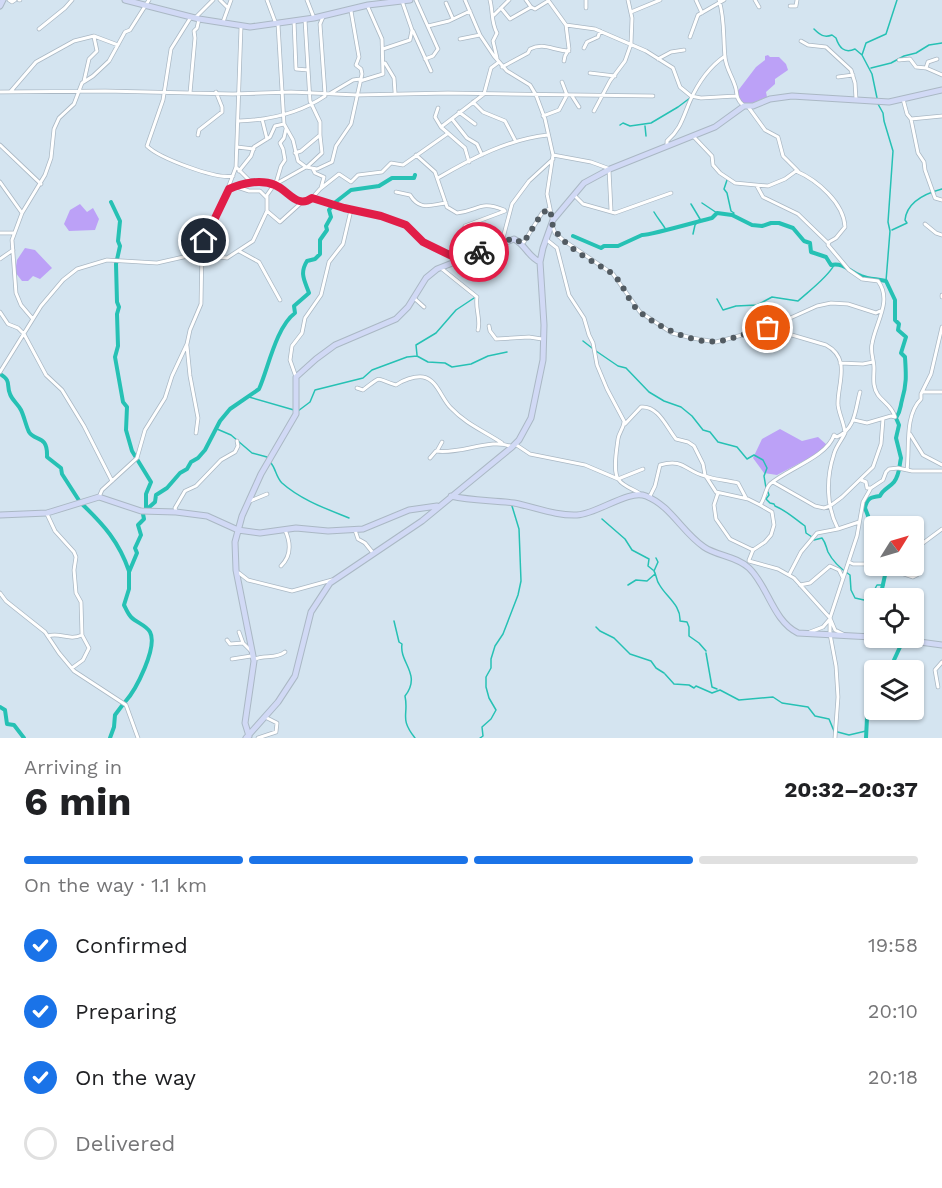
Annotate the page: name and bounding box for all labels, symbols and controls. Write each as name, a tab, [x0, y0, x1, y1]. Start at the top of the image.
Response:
pin	[178, 215, 229, 266]
courier	[449, 222, 509, 282]
icon: home	[187, 224, 220, 257]
icon: bike	[463, 236, 496, 269]
pin	[742, 302, 793, 353]
icon: bag	[751, 311, 784, 344]
north arrow	[864, 516, 924, 576]
map controls	[864, 516, 924, 720]
button: locate	[864, 588, 924, 648]
button: layers	[864, 660, 924, 720]
text: Arriving in	[24, 755, 122, 779]
text: 20:32–20:37	[784, 777, 918, 802]
text: 6 min	[24, 779, 131, 824]
text: On the way · 1.1 km	[24, 873, 207, 897]
icon: check	[24, 929, 57, 962]
text: Confirmed	[75, 933, 188, 958]
text: 19:58	[868, 933, 918, 957]
icon: check	[24, 995, 57, 1028]
text: Preparing	[75, 999, 176, 1024]
text: 20:10	[868, 999, 918, 1023]
icon: check	[24, 1061, 57, 1094]
text: On the way	[75, 1065, 196, 1090]
text: 20:18	[868, 1065, 918, 1089]
text: Delivered	[75, 1131, 175, 1156]

